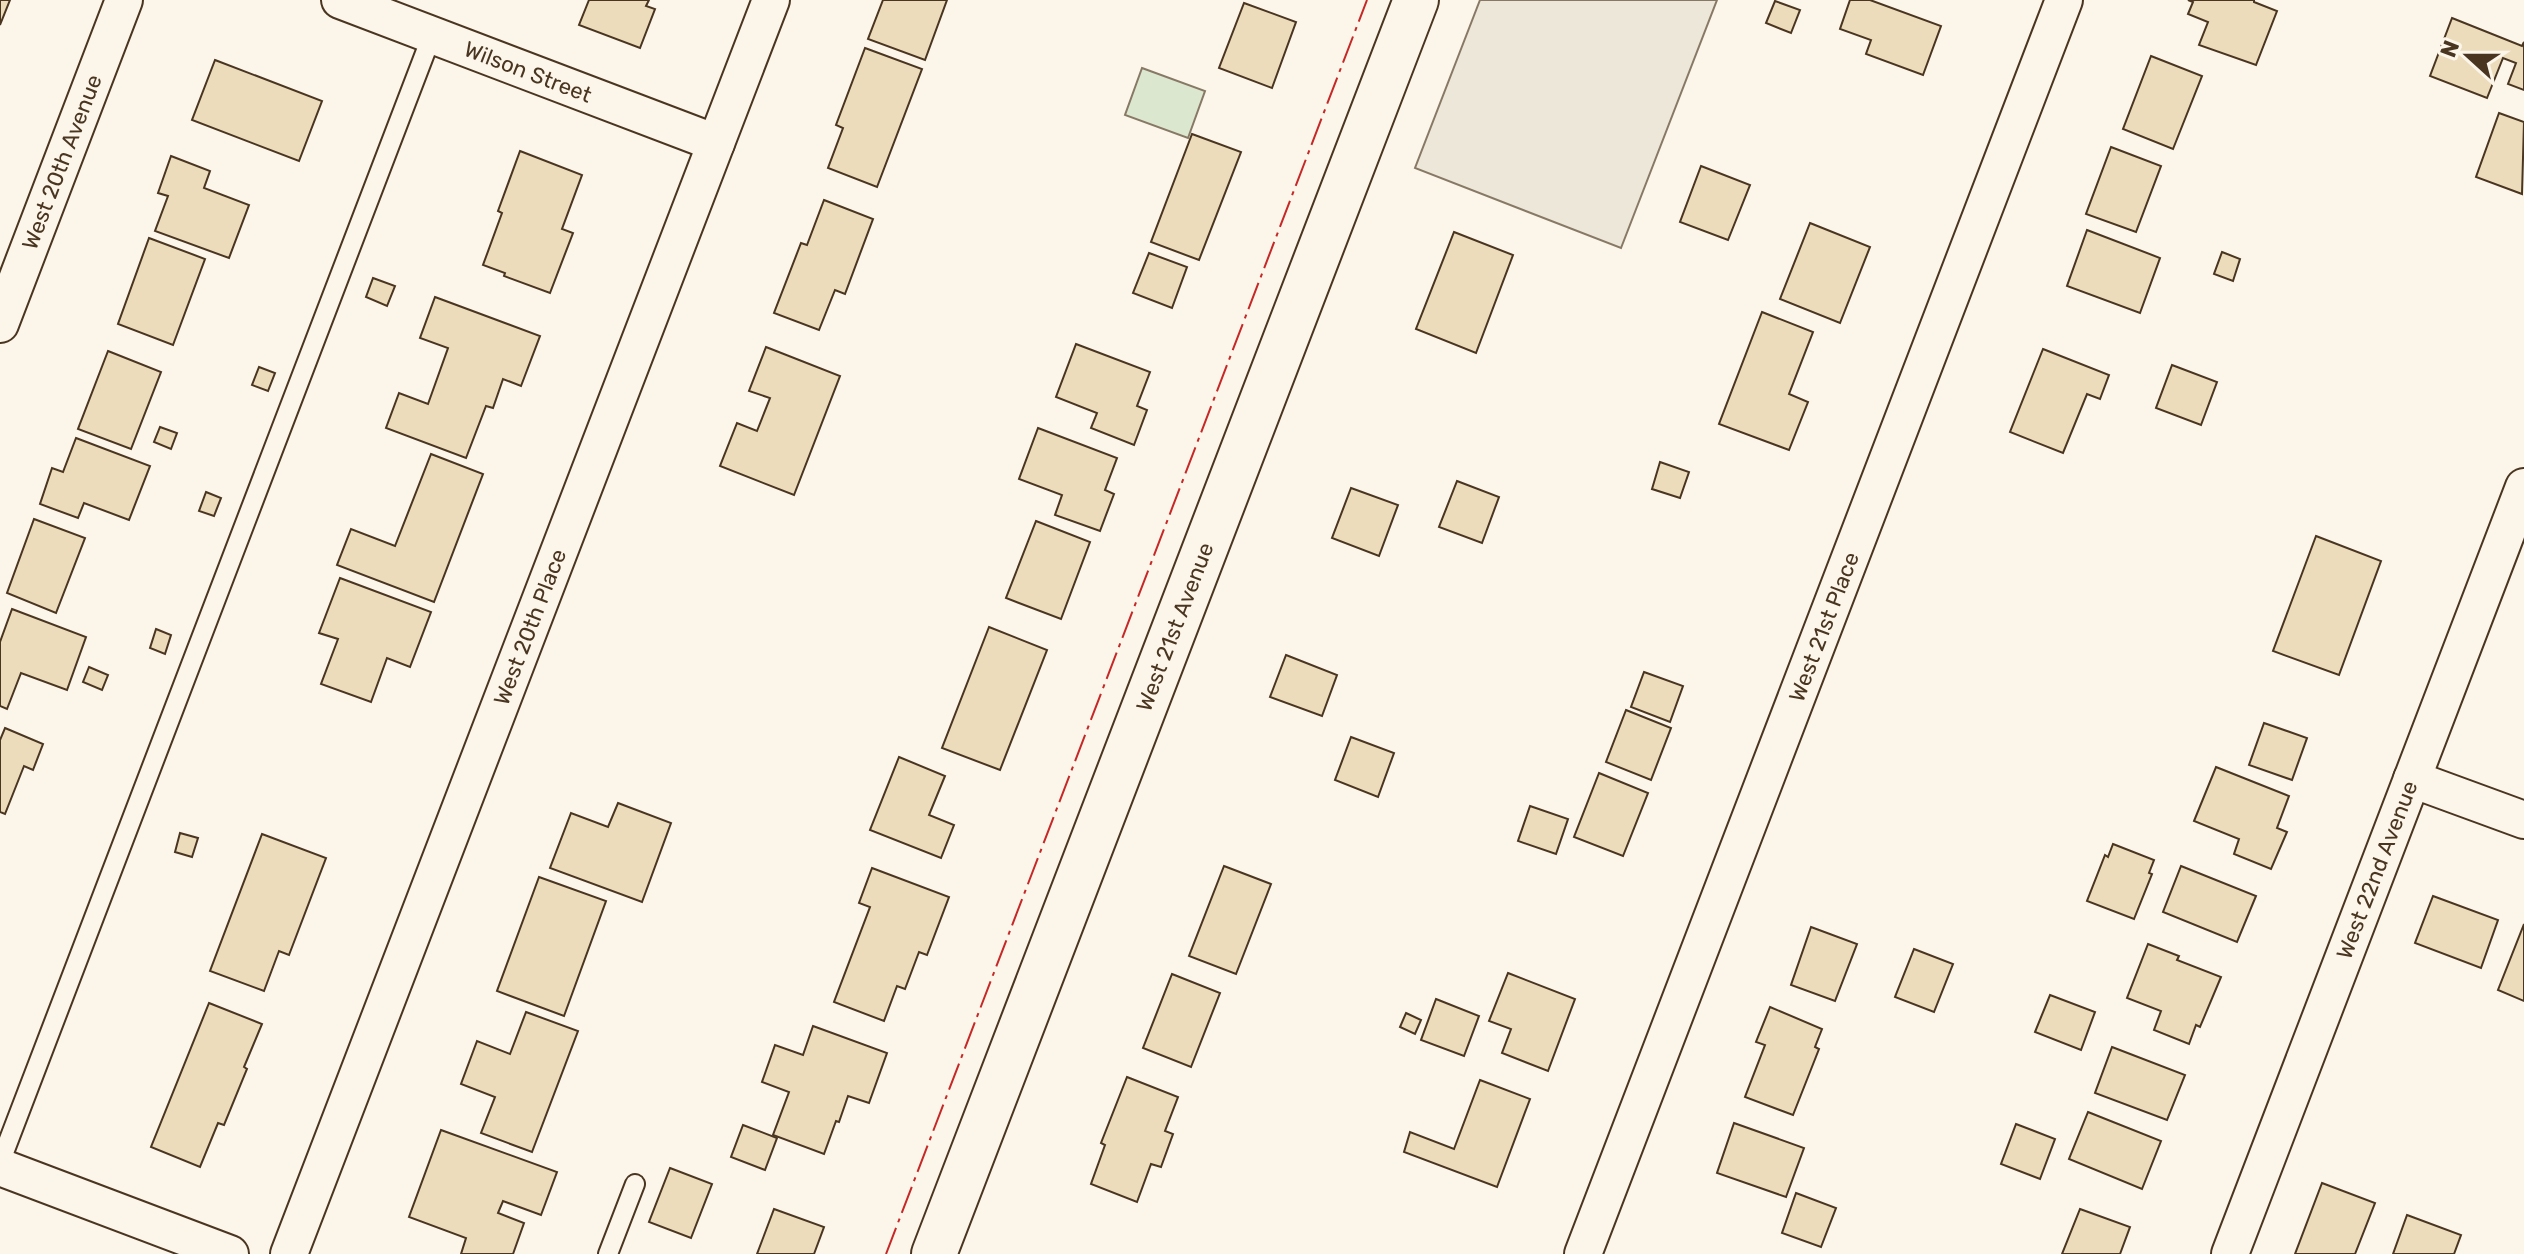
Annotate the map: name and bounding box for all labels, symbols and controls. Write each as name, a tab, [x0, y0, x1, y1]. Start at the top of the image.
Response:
north arrow	[2428, 16, 2508, 96]
street label: Wilson Street	[460, 35, 596, 109]
text: N	[2434, 37, 2465, 61]
street label: West 20th Avenue	[16, 71, 108, 253]
street label: West 21st Avenue	[1130, 539, 1220, 715]
street label: West 20th Place	[488, 545, 572, 709]
street label: West 21st Place	[1783, 548, 1865, 706]
street label: West 22nd Avenue	[2331, 777, 2423, 963]

